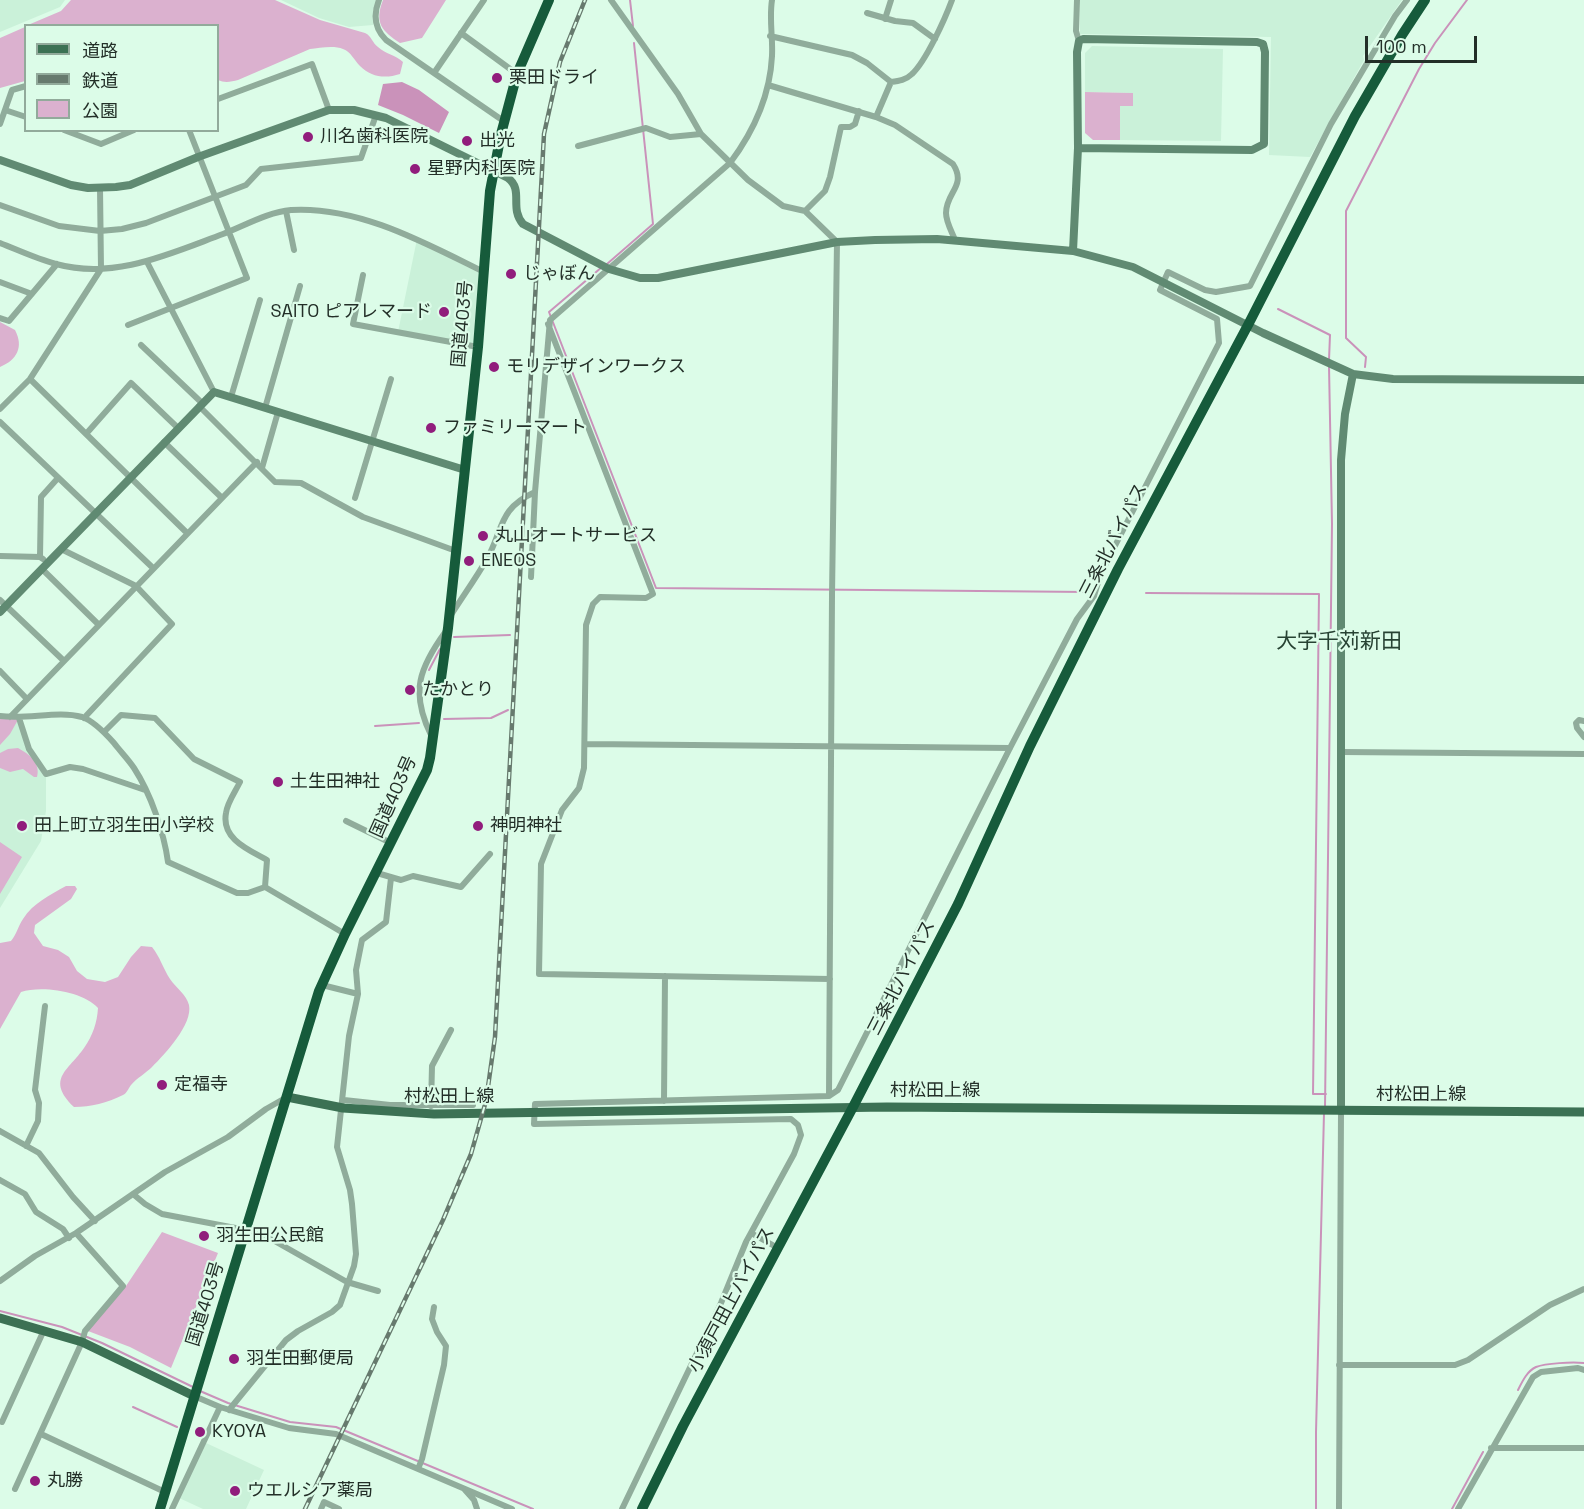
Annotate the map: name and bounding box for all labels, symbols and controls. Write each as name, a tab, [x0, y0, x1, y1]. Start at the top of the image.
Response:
legend	[24, 24, 219, 132]
scale bar	[1368, 24, 1480, 62]
text: 100 m	[1376, 35, 1427, 58]
text: 道路	[82, 39, 118, 62]
place label: 栗田ドライ	[509, 67, 599, 89]
text: 鉄道	[82, 69, 118, 92]
marker: 栗田ドライ	[490, 71, 504, 85]
text: 公園	[82, 99, 118, 122]
place label: 川名歯科医院	[320, 126, 428, 148]
marker: 川名歯科医院	[301, 130, 315, 144]
place label: 出光	[479, 130, 515, 152]
marker: 出光	[460, 134, 474, 148]
place label: 星野内科医院	[427, 158, 535, 180]
marker: 星野内科医院	[408, 162, 422, 176]
place label: じゃぼん	[523, 263, 595, 285]
marker: じゃぼん	[504, 267, 518, 281]
street label: 国道403号	[448, 279, 478, 369]
place label: SAITO ピアレマード	[271, 301, 432, 323]
marker: SAITO ピアレマード	[437, 305, 451, 319]
place label: モリデザインワークス	[506, 356, 686, 378]
marker: モリデザインワークス	[487, 360, 501, 374]
place label: ファミリーマート	[443, 417, 587, 439]
marker: ファミリーマート	[424, 421, 438, 435]
street label: 三条北バイパス	[1076, 480, 1152, 602]
place label: 丸山オートサービス	[495, 525, 657, 547]
marker: 丸山オートサービス	[476, 529, 490, 543]
place label: ENEOS	[481, 550, 536, 572]
marker: ENEOS	[462, 554, 476, 568]
district label: 大字千苅新田	[1276, 629, 1402, 655]
place label: たかとり	[422, 679, 494, 701]
marker: たかとり	[403, 683, 417, 697]
street label: 国道403号	[366, 753, 422, 841]
place label: 土生田神社	[290, 771, 380, 793]
marker: 土生田神社	[271, 775, 285, 789]
place label: 田上町立羽生田小学校	[34, 815, 214, 837]
place label: 神明神社	[490, 815, 562, 837]
marker: 田上町立羽生田小学校	[15, 819, 29, 833]
marker: 神明神社	[471, 819, 485, 833]
street label: 三条北バイパス	[864, 917, 940, 1039]
place label: 定福寺	[174, 1074, 228, 1096]
marker: 定福寺	[155, 1078, 169, 1092]
street label: 村松田上線	[890, 1080, 980, 1102]
street label: 村松田上線	[1376, 1084, 1466, 1106]
street label: 村松田上線	[404, 1086, 494, 1108]
street label: 小須戸田上バイパス	[684, 1223, 780, 1377]
place label: 羽生田公民館	[216, 1225, 324, 1247]
marker: 羽生田公民館	[197, 1229, 211, 1243]
street label: 国道403号	[183, 1259, 229, 1349]
place label: 羽生田郵便局	[246, 1348, 354, 1370]
marker: 羽生田郵便局	[227, 1352, 241, 1366]
place label: KYOYA	[212, 1421, 266, 1443]
marker: KYOYA	[193, 1425, 207, 1439]
place label: 丸勝	[47, 1470, 83, 1492]
marker: 丸勝	[28, 1474, 42, 1488]
place label: ウエルシア薬局	[247, 1480, 373, 1502]
marker: ウエルシア薬局	[228, 1484, 242, 1498]

